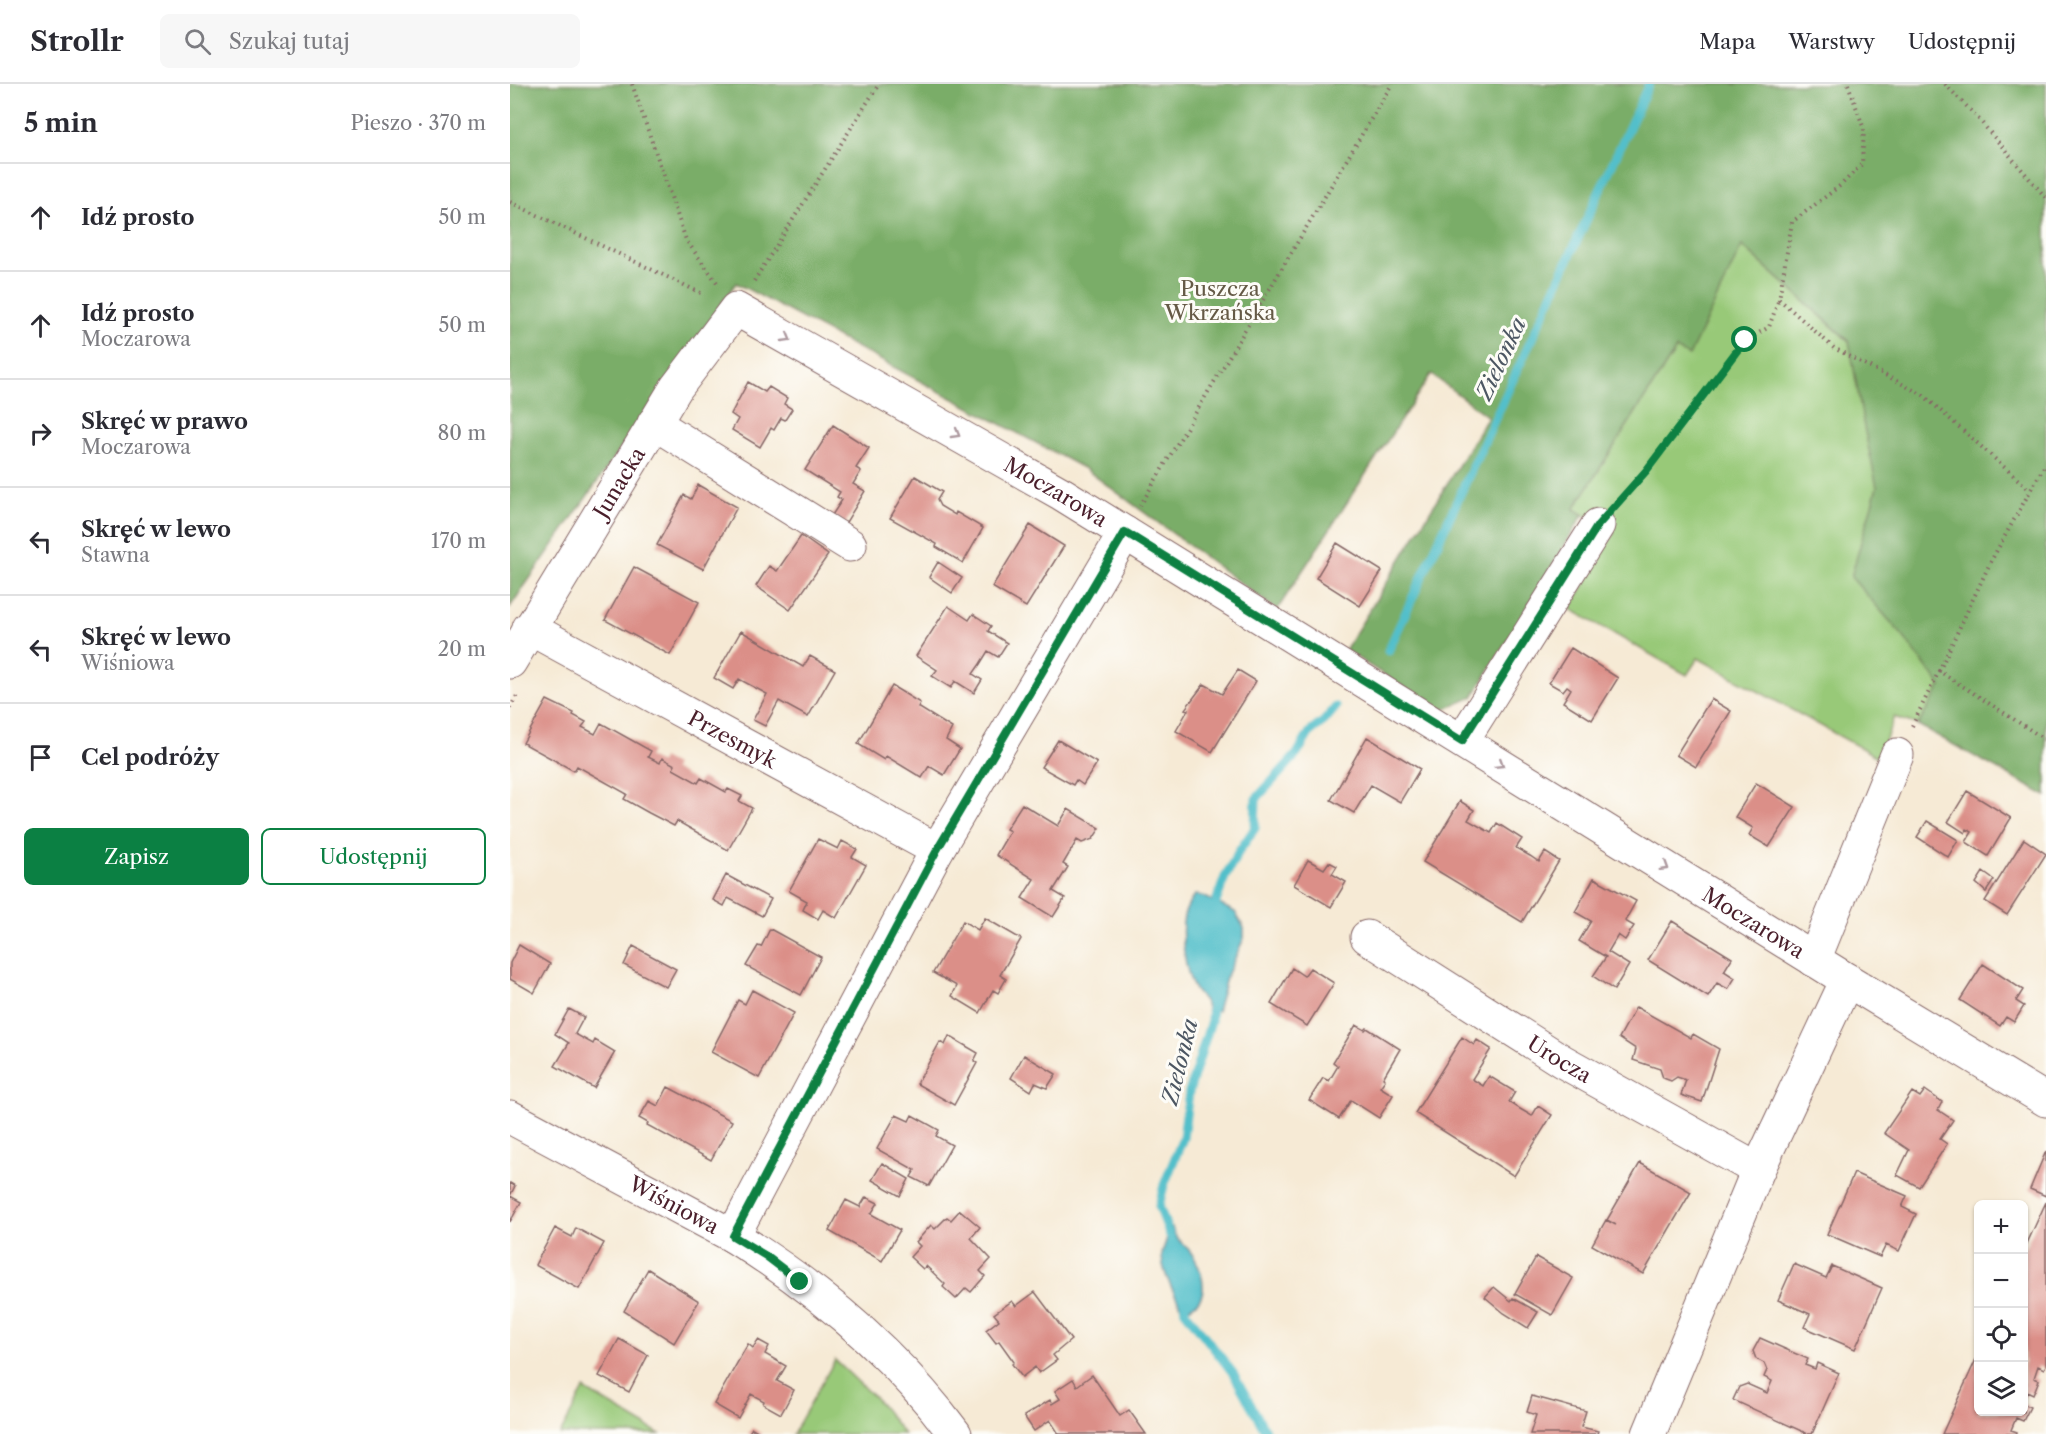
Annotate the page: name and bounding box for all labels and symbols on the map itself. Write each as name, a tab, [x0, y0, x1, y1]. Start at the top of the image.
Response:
park label: Puszcza Wkrzańska	[1163, 276, 1277, 325]
water label: Zielonka	[1470, 313, 1532, 406]
route start	[1731, 326, 1757, 352]
one-way arrow	[780, 331, 791, 342]
one-way arrow	[950, 427, 960, 438]
street label: Junacka	[586, 442, 650, 525]
street label: Moczarowa	[1000, 452, 1113, 532]
street label: Przesmyk	[684, 705, 782, 773]
one-way arrow	[1494, 757, 1504, 769]
one-way arrow	[1659, 860, 1670, 871]
street label: Moczarowa	[1698, 881, 1810, 964]
water label: Zielonka	[1156, 1016, 1204, 1109]
street label: Urocza	[1523, 1030, 1597, 1088]
street label: Wiśniowa	[624, 1170, 724, 1239]
route end	[786, 1268, 812, 1294]

